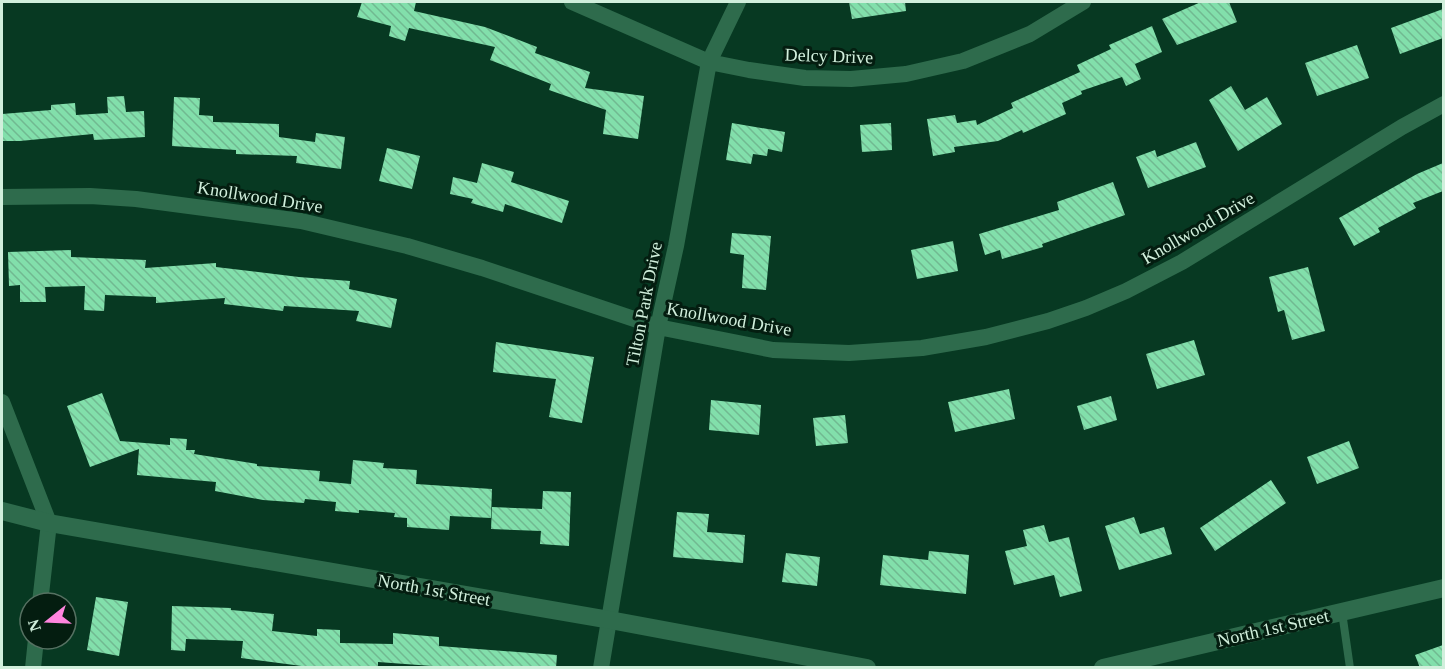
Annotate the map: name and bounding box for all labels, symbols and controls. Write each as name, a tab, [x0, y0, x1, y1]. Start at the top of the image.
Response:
street label: Delcy Drive	[784, 44, 874, 68]
street label: Knollwood Drive	[196, 177, 324, 217]
street label: Knollwood Drive	[1138, 188, 1258, 268]
street label: Tilton Park Drive	[622, 240, 666, 368]
street label: Knollwood Drive	[665, 298, 793, 340]
street label: North 1st Street	[376, 570, 492, 610]
north arrow	[18, 591, 78, 651]
street label: North 1st Street	[1215, 605, 1331, 651]
text: N	[24, 617, 44, 634]

